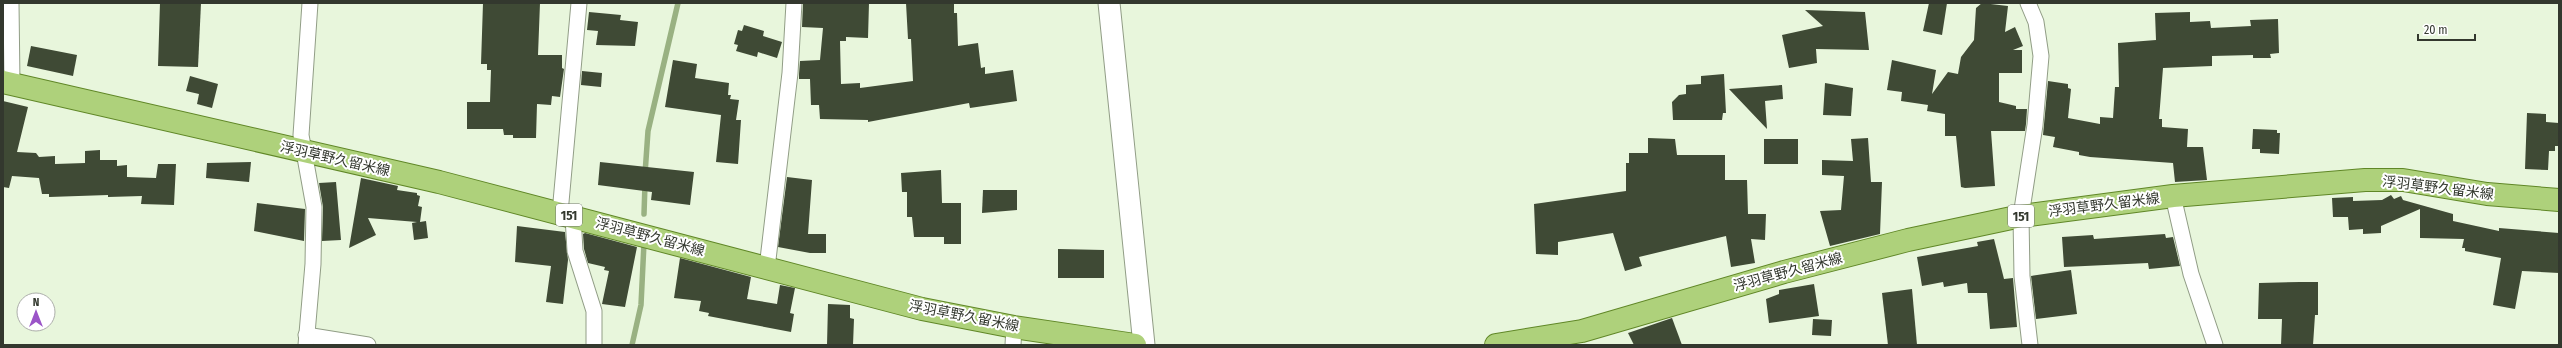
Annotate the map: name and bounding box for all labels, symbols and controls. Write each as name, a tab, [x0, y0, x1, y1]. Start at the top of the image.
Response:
scale bar	[2418, 16, 2475, 42]
text: 20 m	[2424, 23, 2448, 37]
street label: 浮羽草野久留米線	[279, 138, 391, 180]
street label: 浮羽草野久留米線	[2381, 173, 2495, 203]
street label: 浮羽草野久留米線	[2047, 190, 2161, 220]
road number: 151	[556, 204, 582, 226]
road number: 151	[2008, 205, 2034, 227]
street label: 浮羽草野久留米線	[594, 214, 706, 260]
street label: 浮羽草野久留米線	[1732, 249, 1844, 295]
north arrow	[16, 292, 56, 332]
text: N	[33, 296, 39, 309]
street label: 浮羽草野久留米線	[907, 297, 1021, 335]

